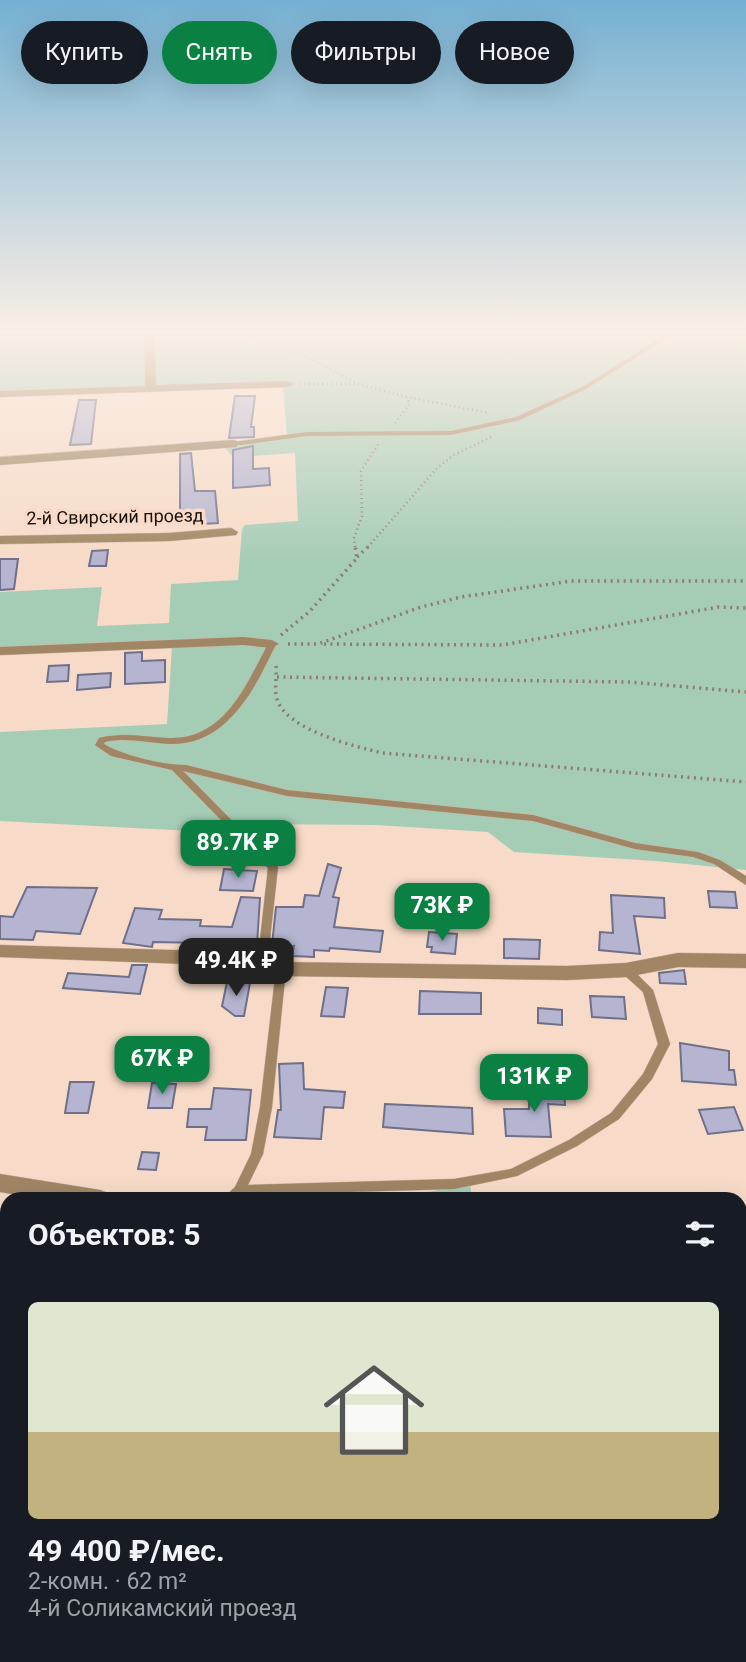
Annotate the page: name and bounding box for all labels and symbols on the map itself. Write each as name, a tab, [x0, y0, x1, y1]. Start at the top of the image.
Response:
street label: 2-й Свирский проезд	[26, 504, 204, 529]
pin: 89.7K ₽	[173, 820, 303, 880]
pin: 73K ₽	[393, 884, 491, 943]
pin: 49.4K ₽	[171, 939, 301, 998]
pin: 67K ₽	[113, 1036, 211, 1096]
pin: 131K ₽	[477, 1054, 591, 1114]

